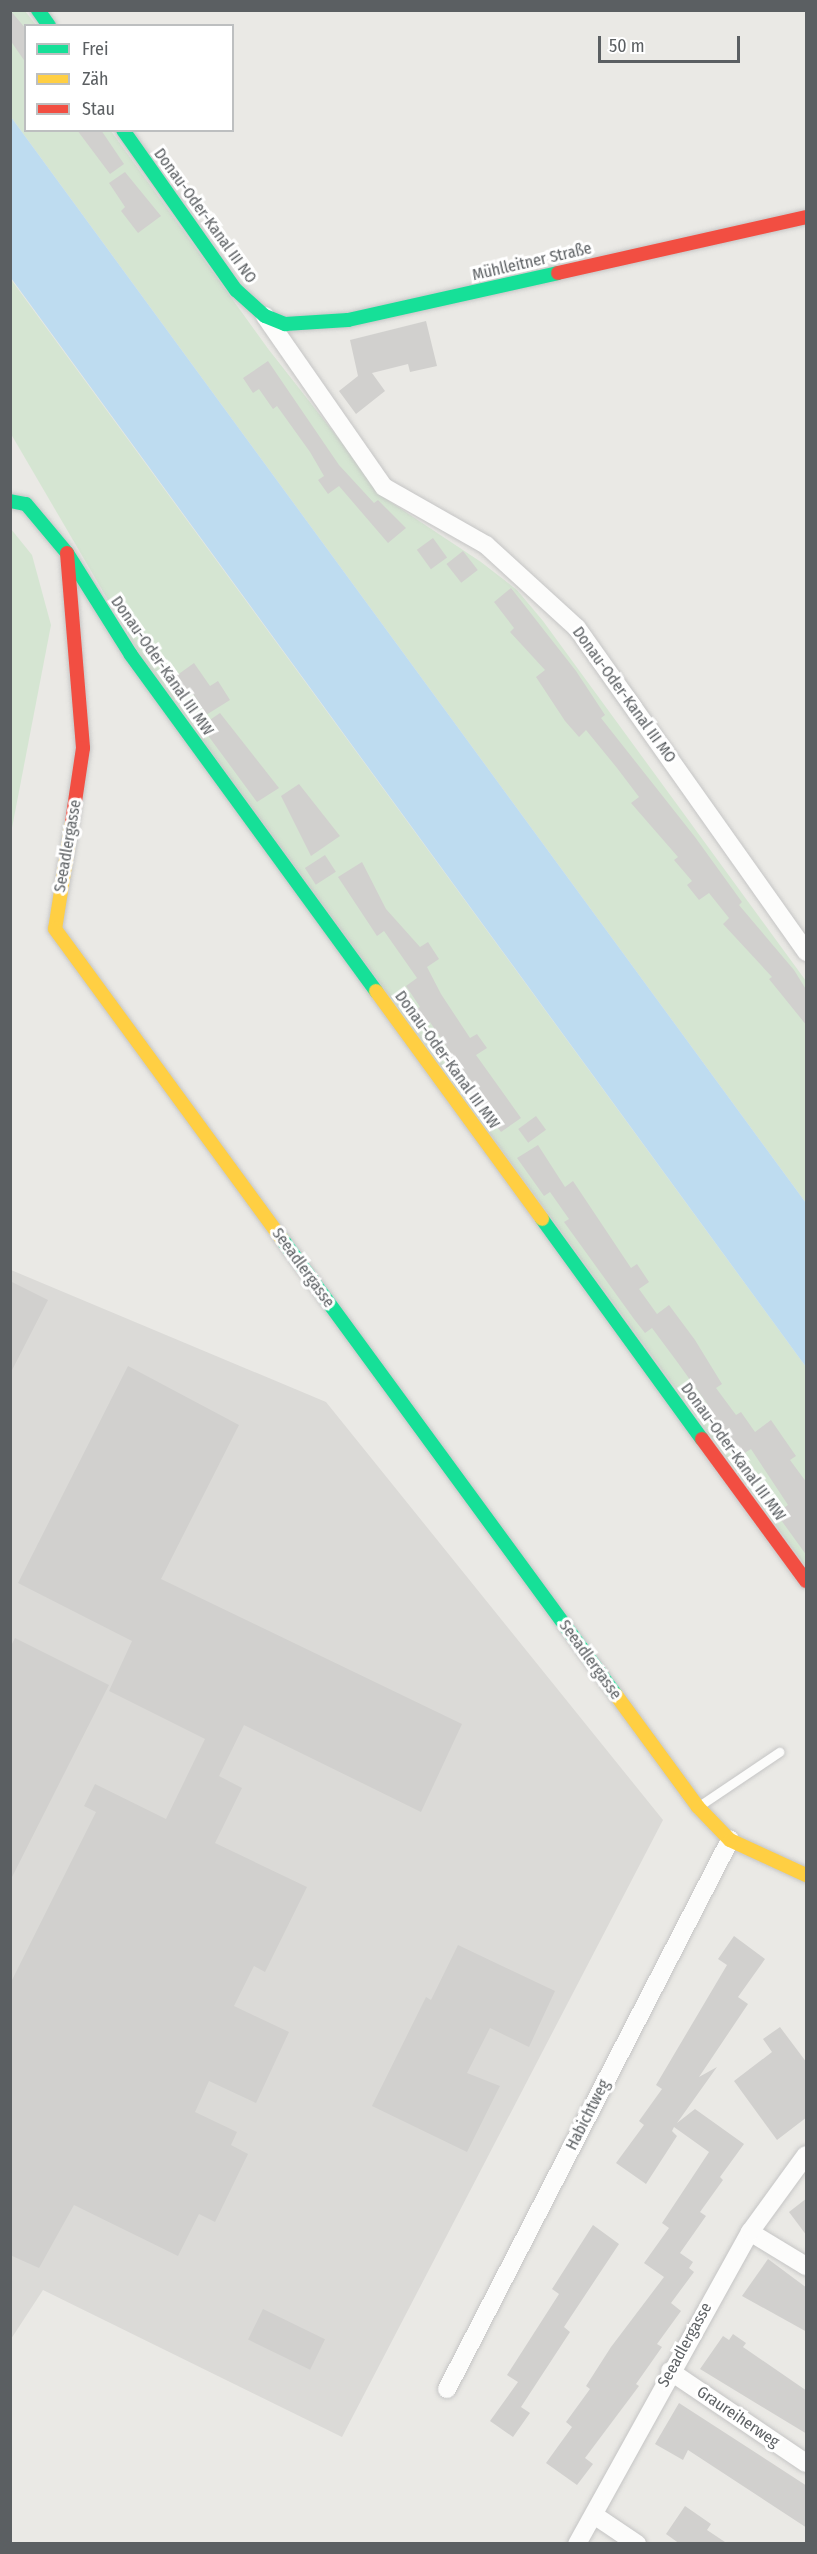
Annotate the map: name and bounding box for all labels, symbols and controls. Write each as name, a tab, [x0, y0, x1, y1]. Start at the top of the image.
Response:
legend	[24, 24, 234, 132]
scale bar	[601, 24, 744, 62]
text: 50 m	[609, 35, 645, 57]
text: Frei	[82, 38, 108, 60]
text: Zäh	[82, 68, 109, 90]
text: Stau	[82, 98, 115, 120]
street label: Donau-Oder-Kanal III NO	[150, 145, 260, 287]
street label: Mühlleitner Straße	[470, 239, 594, 285]
street label: Donau-Oder-Kanal III MW	[107, 593, 217, 739]
street label: Donau-Oder-Kanal III MO	[568, 623, 680, 767]
street label: Seeadlergasse	[50, 798, 86, 894]
street label: Donau-Oder-Kanal III MW	[391, 987, 503, 1133]
street label: Seeadlergasse	[268, 1224, 338, 1312]
street label: Donau-Oder-Kanal III MW	[677, 1379, 789, 1525]
street label: Seeadlergasse	[555, 1616, 625, 1704]
street label: Habichtweg	[562, 2077, 614, 2153]
street label: Seeadlergasse	[654, 2299, 716, 2391]
street label: Graureiherweg	[693, 2382, 783, 2452]

